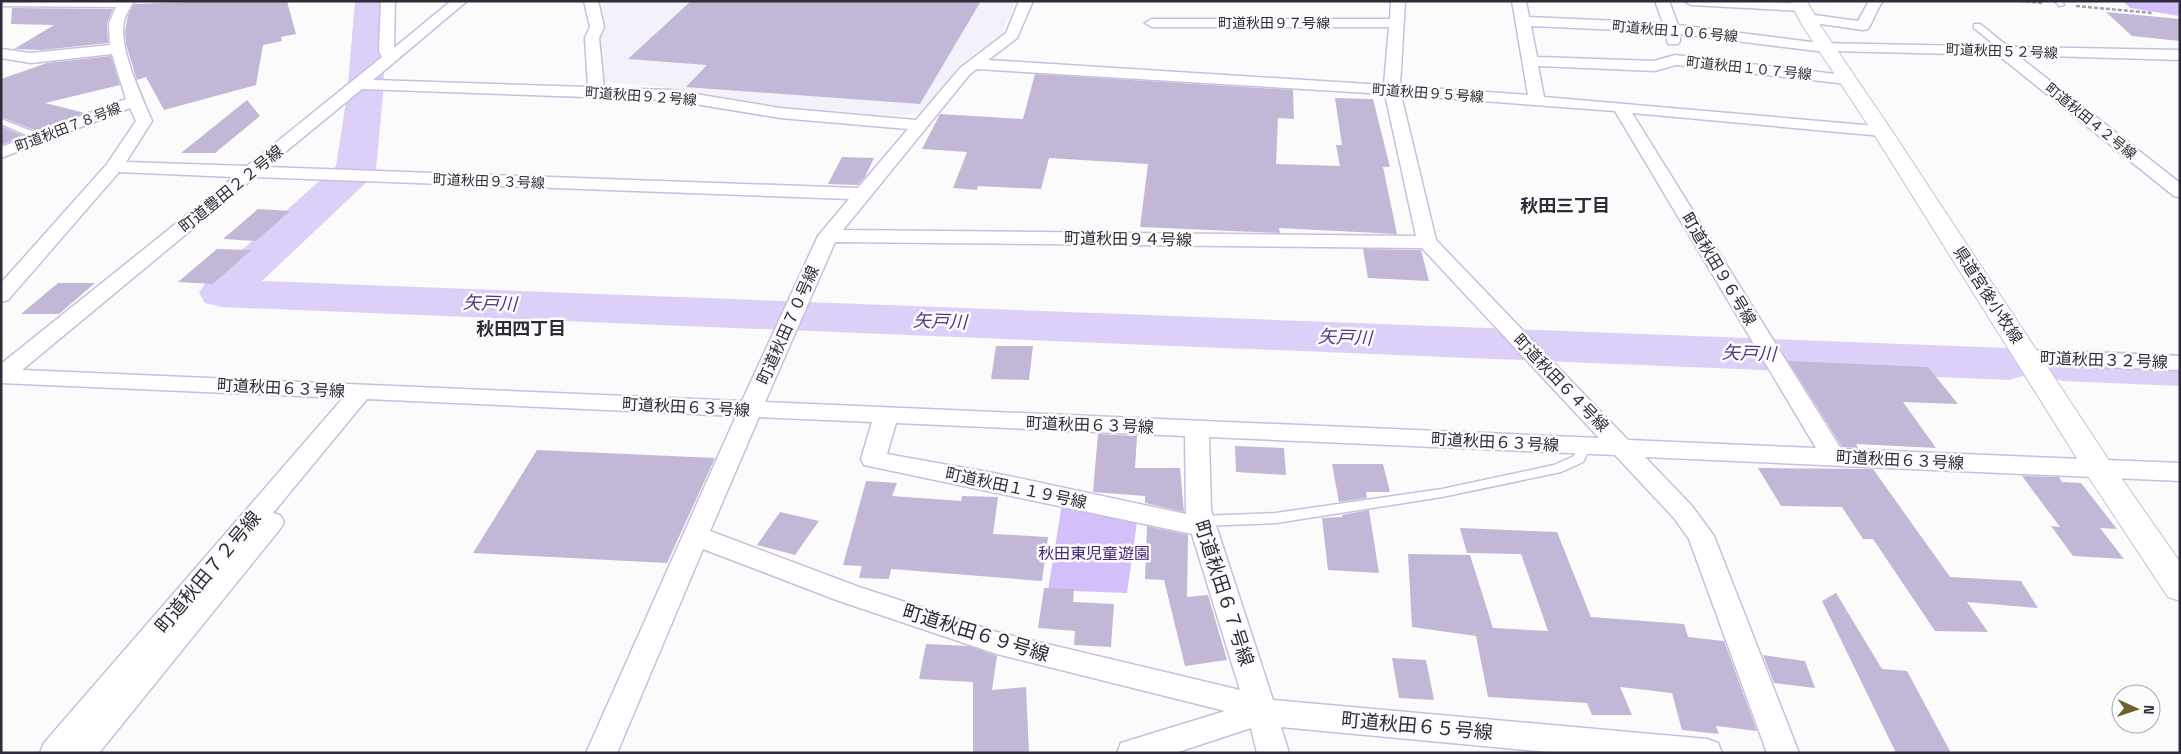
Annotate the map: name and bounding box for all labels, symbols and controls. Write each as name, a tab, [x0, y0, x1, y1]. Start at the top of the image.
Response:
street label: 町道秋田９７号線	[1218, 14, 1330, 32]
street label: 町道秋田１０６号線	[1611, 17, 1739, 45]
street label: 町道秋田５２号線	[1946, 40, 2058, 62]
street label: 町道秋田１０７号線	[1685, 52, 1813, 84]
street label: 町道秋田４２号線	[2042, 79, 2140, 163]
street label: 町道秋田９５号線	[1372, 80, 1484, 106]
street label: 町道秋田９２号線	[585, 83, 697, 109]
street label: 町道秋田７８号線	[12, 99, 124, 155]
street label: 町道豊田２２号線	[175, 141, 287, 237]
street label: 町道秋田９３号線	[433, 170, 545, 192]
district label: 秋田三丁目	[1520, 194, 1610, 217]
street label: 町道秋田９６号線	[1677, 209, 1761, 329]
street label: 町道秋田９４号線	[1064, 227, 1192, 251]
street label: 県道宮後小牧線	[1949, 242, 2027, 348]
street label: 町道秋田７０号線	[752, 262, 824, 388]
water label: 矢戸川	[463, 291, 519, 316]
water label: 矢戸川	[913, 309, 969, 334]
district label: 秋田四丁目	[476, 317, 566, 340]
water label: 矢戸川	[1318, 325, 1374, 350]
street label: 町道秋田６４号線	[1509, 330, 1613, 436]
water label: 矢戸川	[1722, 341, 1778, 366]
street label: 町道秋田３２号線	[2040, 347, 2168, 373]
street label: 町道秋田６３号線	[217, 374, 345, 402]
street label: 町道秋田６３号線	[622, 393, 750, 421]
street label: 町道秋田６３号線	[1026, 412, 1154, 438]
street label: 町道秋田６３号線	[1431, 428, 1559, 456]
street label: 町道秋田６３号線	[1836, 446, 1964, 474]
street label: 町道秋田１１９号線	[943, 463, 1089, 513]
street label: 町道秋田７２号線	[150, 506, 266, 638]
street label: 町道秋田６７号線	[1189, 517, 1259, 669]
park label: 秋田東児童遊園	[1038, 543, 1150, 564]
street label: 町道秋田６９号線	[900, 599, 1052, 667]
north arrow	[2111, 684, 2161, 734]
text: N	[2140, 705, 2158, 715]
street label: 町道秋田６５号線	[1340, 707, 1494, 745]

